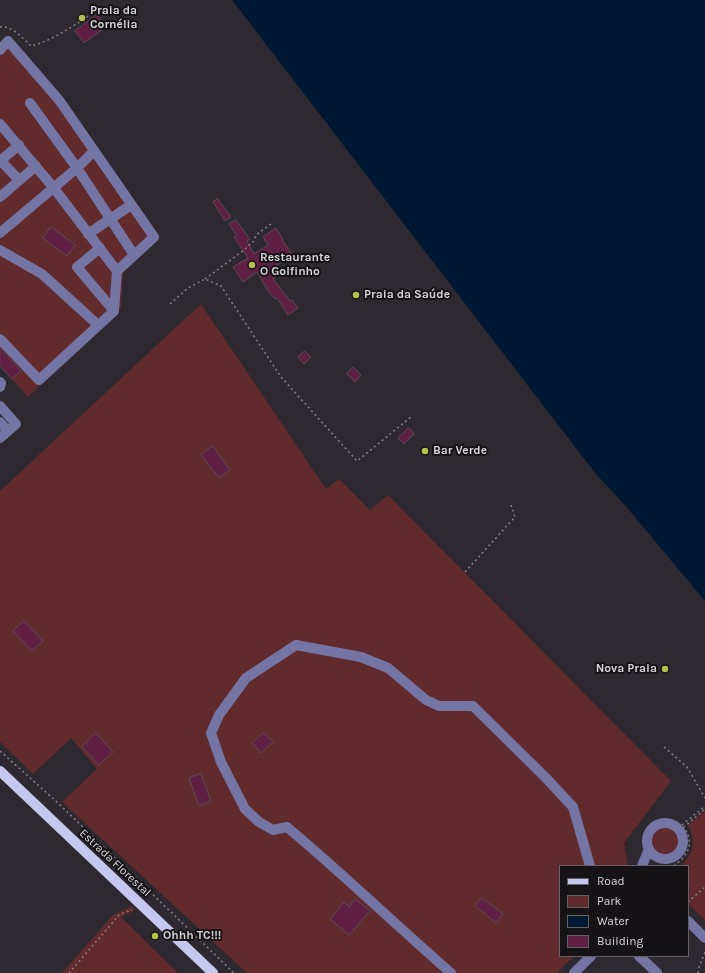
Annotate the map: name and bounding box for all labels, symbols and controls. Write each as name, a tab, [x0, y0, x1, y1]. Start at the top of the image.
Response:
place label: Praia da Cornélia	[90, 4, 138, 32]
marker: Praia da Cornélia	[77, 13, 87, 23]
place label: Restaurante O Golfinho	[260, 251, 330, 279]
marker: Restaurante O Golfinho	[247, 260, 257, 270]
place label: Praia da Saúde	[364, 288, 450, 302]
marker: Praia da Saúde	[351, 290, 361, 300]
place label: Bar Verde	[433, 444, 487, 458]
marker: Bar Verde	[420, 446, 430, 456]
place label: Nova Praia	[596, 662, 657, 676]
marker: Nova Praia	[660, 664, 670, 674]
street label: Estrada Florestal	[76, 826, 154, 900]
legend	[559, 865, 689, 957]
text: Road	[597, 874, 625, 888]
text: Park	[597, 894, 621, 908]
text: Water	[597, 914, 629, 928]
place label: Ohhh TC!!!	[163, 929, 221, 943]
marker: Ohhh TC!!!	[150, 931, 160, 941]
text: Building	[597, 934, 643, 948]

